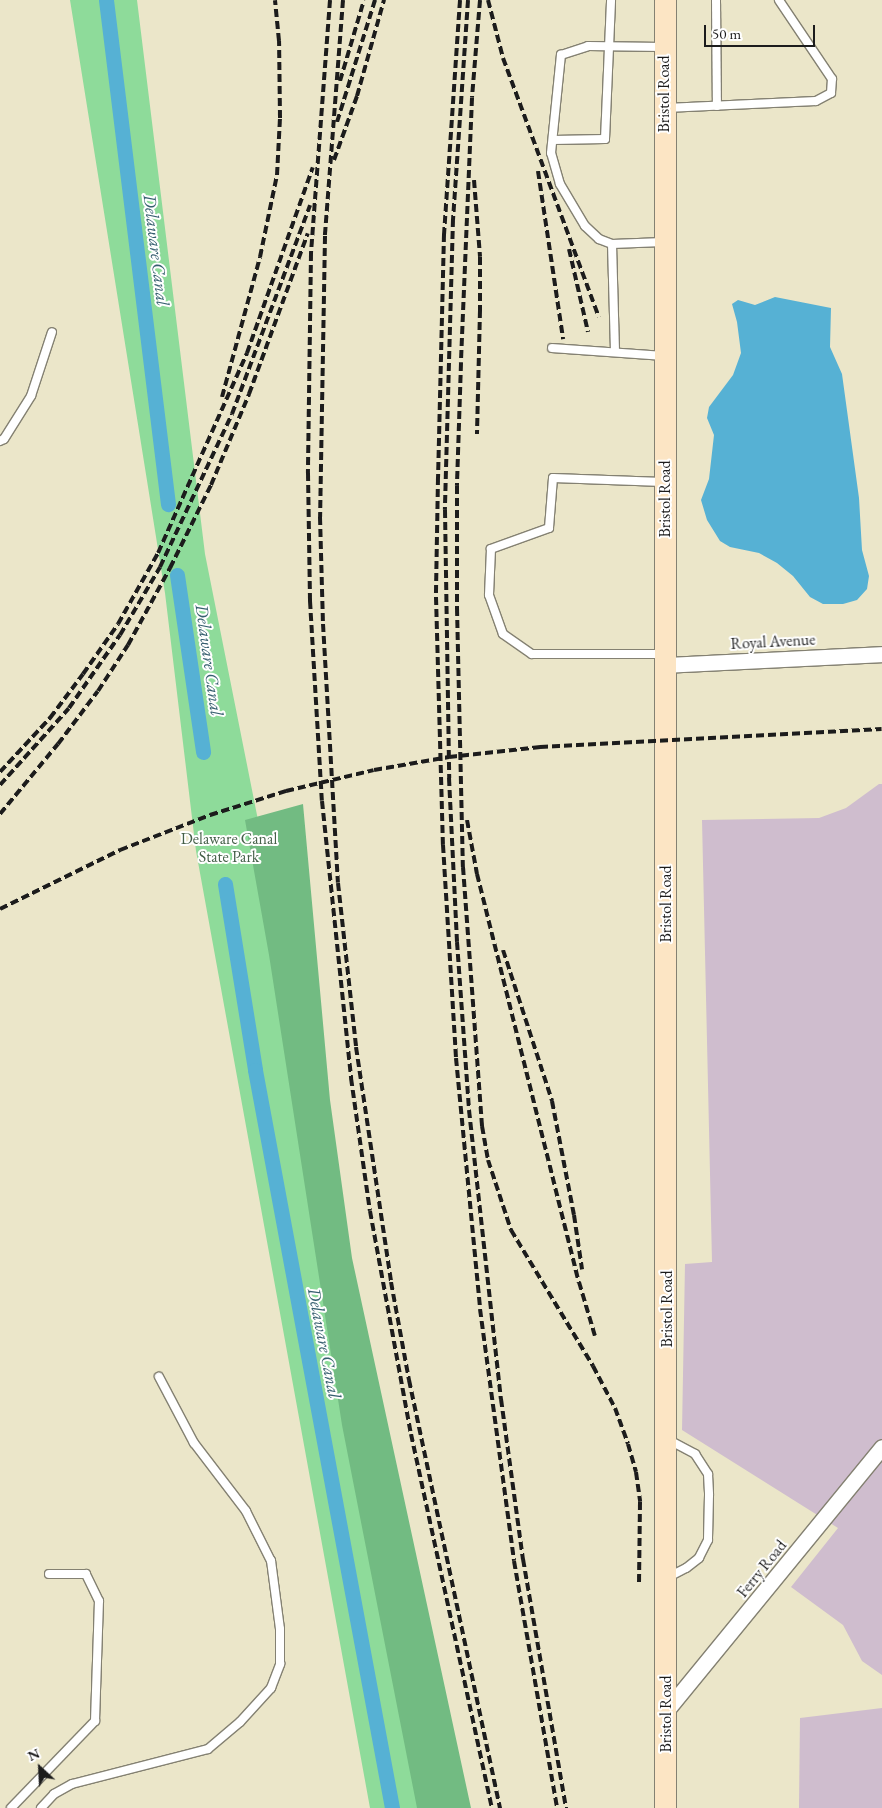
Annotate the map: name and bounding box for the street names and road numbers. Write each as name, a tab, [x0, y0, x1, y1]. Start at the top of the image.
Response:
street label: Bristol Road	[654, 55, 674, 133]
street label: Bristol Road	[655, 460, 675, 538]
street label: Royal Avenue	[730, 630, 816, 654]
street label: Bristol Road	[656, 865, 676, 943]
street label: Bristol Road	[657, 1270, 677, 1348]
street label: Ferry Road	[733, 1536, 791, 1602]
street label: Bristol Road	[656, 1675, 676, 1753]

